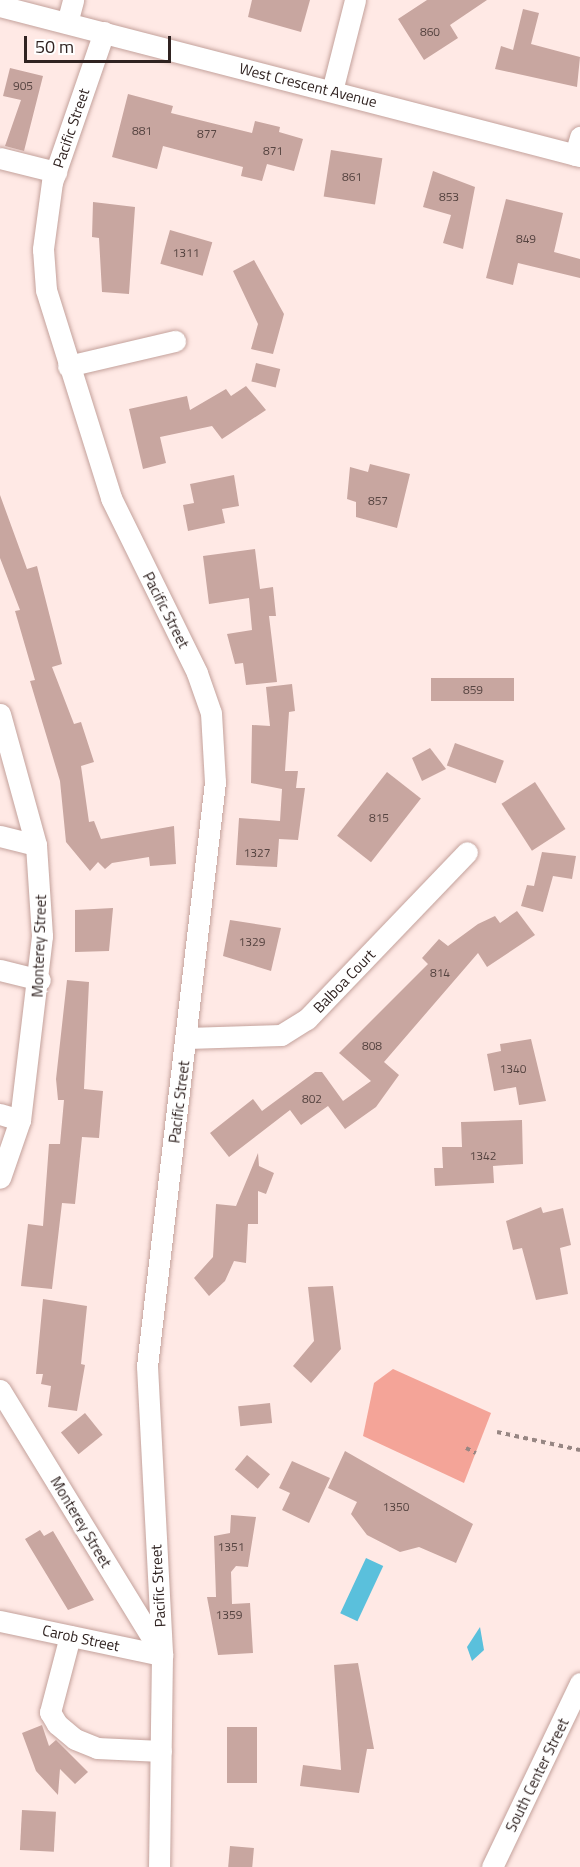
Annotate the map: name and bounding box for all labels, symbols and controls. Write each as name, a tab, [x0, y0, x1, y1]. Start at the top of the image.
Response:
scale bar	[27, 24, 174, 62]
house number: 860	[420, 25, 440, 39]
text: 50 m	[35, 33, 74, 60]
street label: West Crescent Avenue	[237, 59, 379, 111]
house number: 905	[13, 79, 33, 93]
street label: Pacific Street	[49, 86, 93, 170]
house number: 881	[132, 124, 152, 138]
house number: 877	[197, 127, 217, 141]
house number: 871	[263, 144, 283, 158]
house number: 861	[342, 170, 362, 184]
house number: 853	[439, 190, 459, 204]
house number: 849	[516, 232, 536, 246]
house number: 1311	[173, 246, 199, 260]
house number: 857	[368, 494, 388, 508]
street label: Pacific Street	[139, 569, 193, 651]
house number: 859	[463, 683, 483, 697]
house number: 815	[369, 811, 389, 825]
house number: 1327	[244, 846, 270, 860]
street label: Monterey Street	[28, 894, 50, 998]
house number: 1329	[239, 935, 265, 949]
street label: Balboa Court	[309, 946, 379, 1016]
house number: 814	[430, 966, 450, 980]
house number: 808	[362, 1039, 382, 1053]
street label: Pacific Street	[165, 1060, 193, 1144]
house number: 1340	[500, 1062, 526, 1076]
house number: 802	[302, 1092, 322, 1106]
house number: 1342	[470, 1149, 496, 1163]
street label: Monterey Street	[47, 1473, 115, 1571]
house number: 1350	[383, 1500, 409, 1514]
house number: 1351	[218, 1540, 244, 1554]
street label: Pacific Street	[147, 1544, 169, 1628]
house number: 1359	[216, 1608, 242, 1622]
street label: Carob Street	[41, 1621, 121, 1655]
street label: South Center Street	[502, 1715, 572, 1835]

